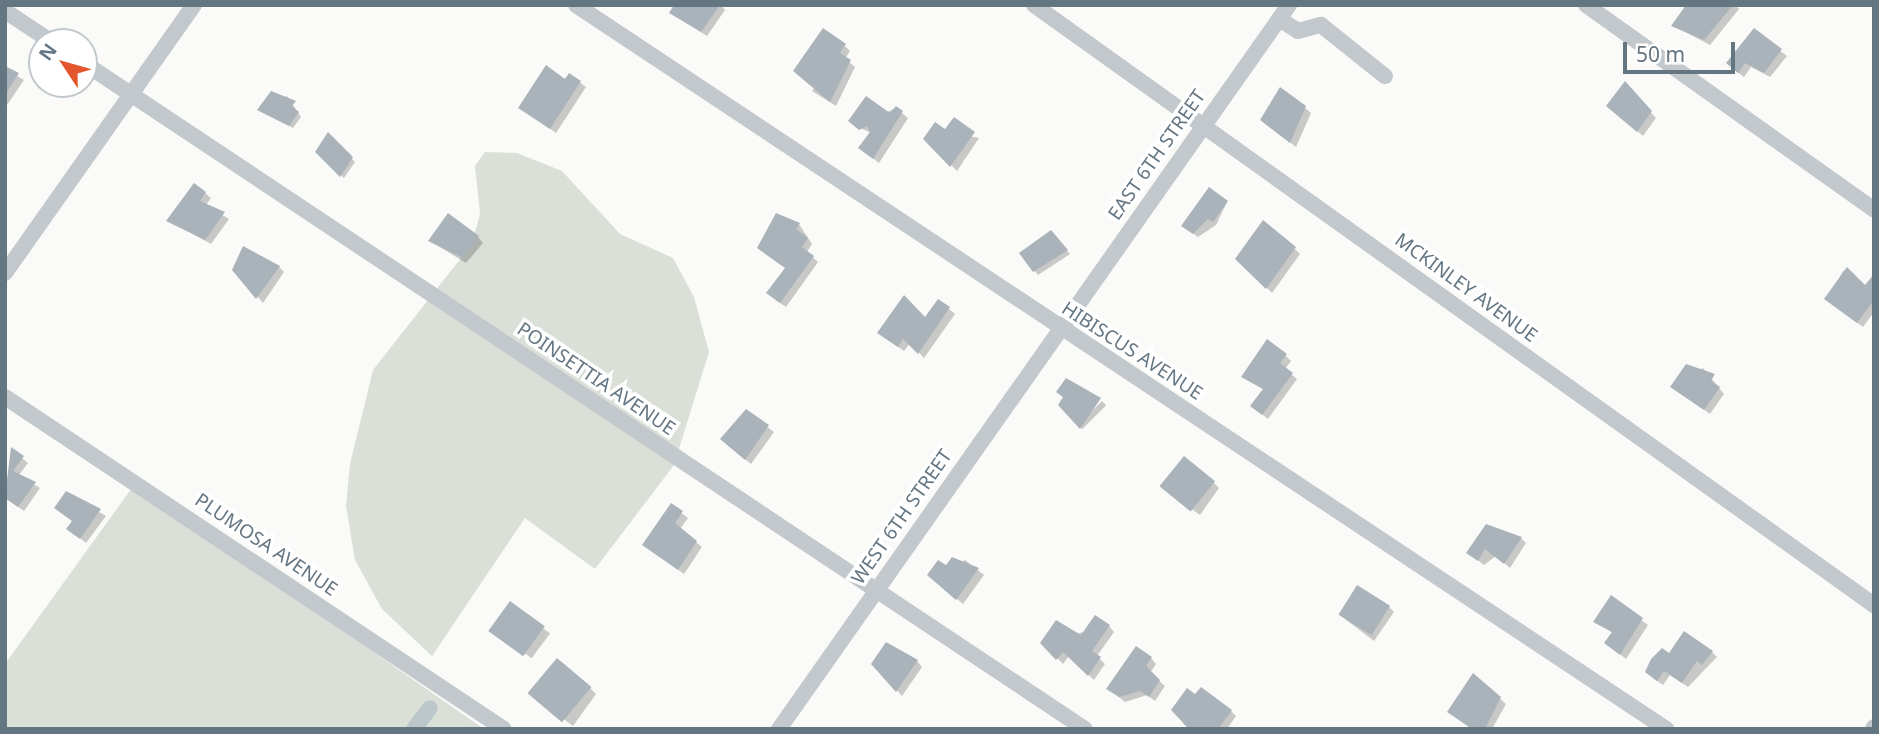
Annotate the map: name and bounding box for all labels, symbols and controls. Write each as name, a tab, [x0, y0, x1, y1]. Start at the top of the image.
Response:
north arrow	[28, 28, 98, 98]
scale bar	[1627, 28, 1739, 72]
text: N	[33, 38, 63, 66]
text: 50 m	[1636, 40, 1685, 68]
street label: EAST 6TH STREET	[1104, 86, 1210, 224]
street label: MCKINLEY AVENUE	[1390, 229, 1542, 347]
street label: HIBISCUS AVENUE	[1057, 297, 1207, 405]
street label: POINSETTIA AVENUE	[513, 318, 679, 440]
street label: WEST 6TH STREET	[847, 445, 957, 589]
street label: PLUMOSA AVENUE	[190, 489, 342, 601]

